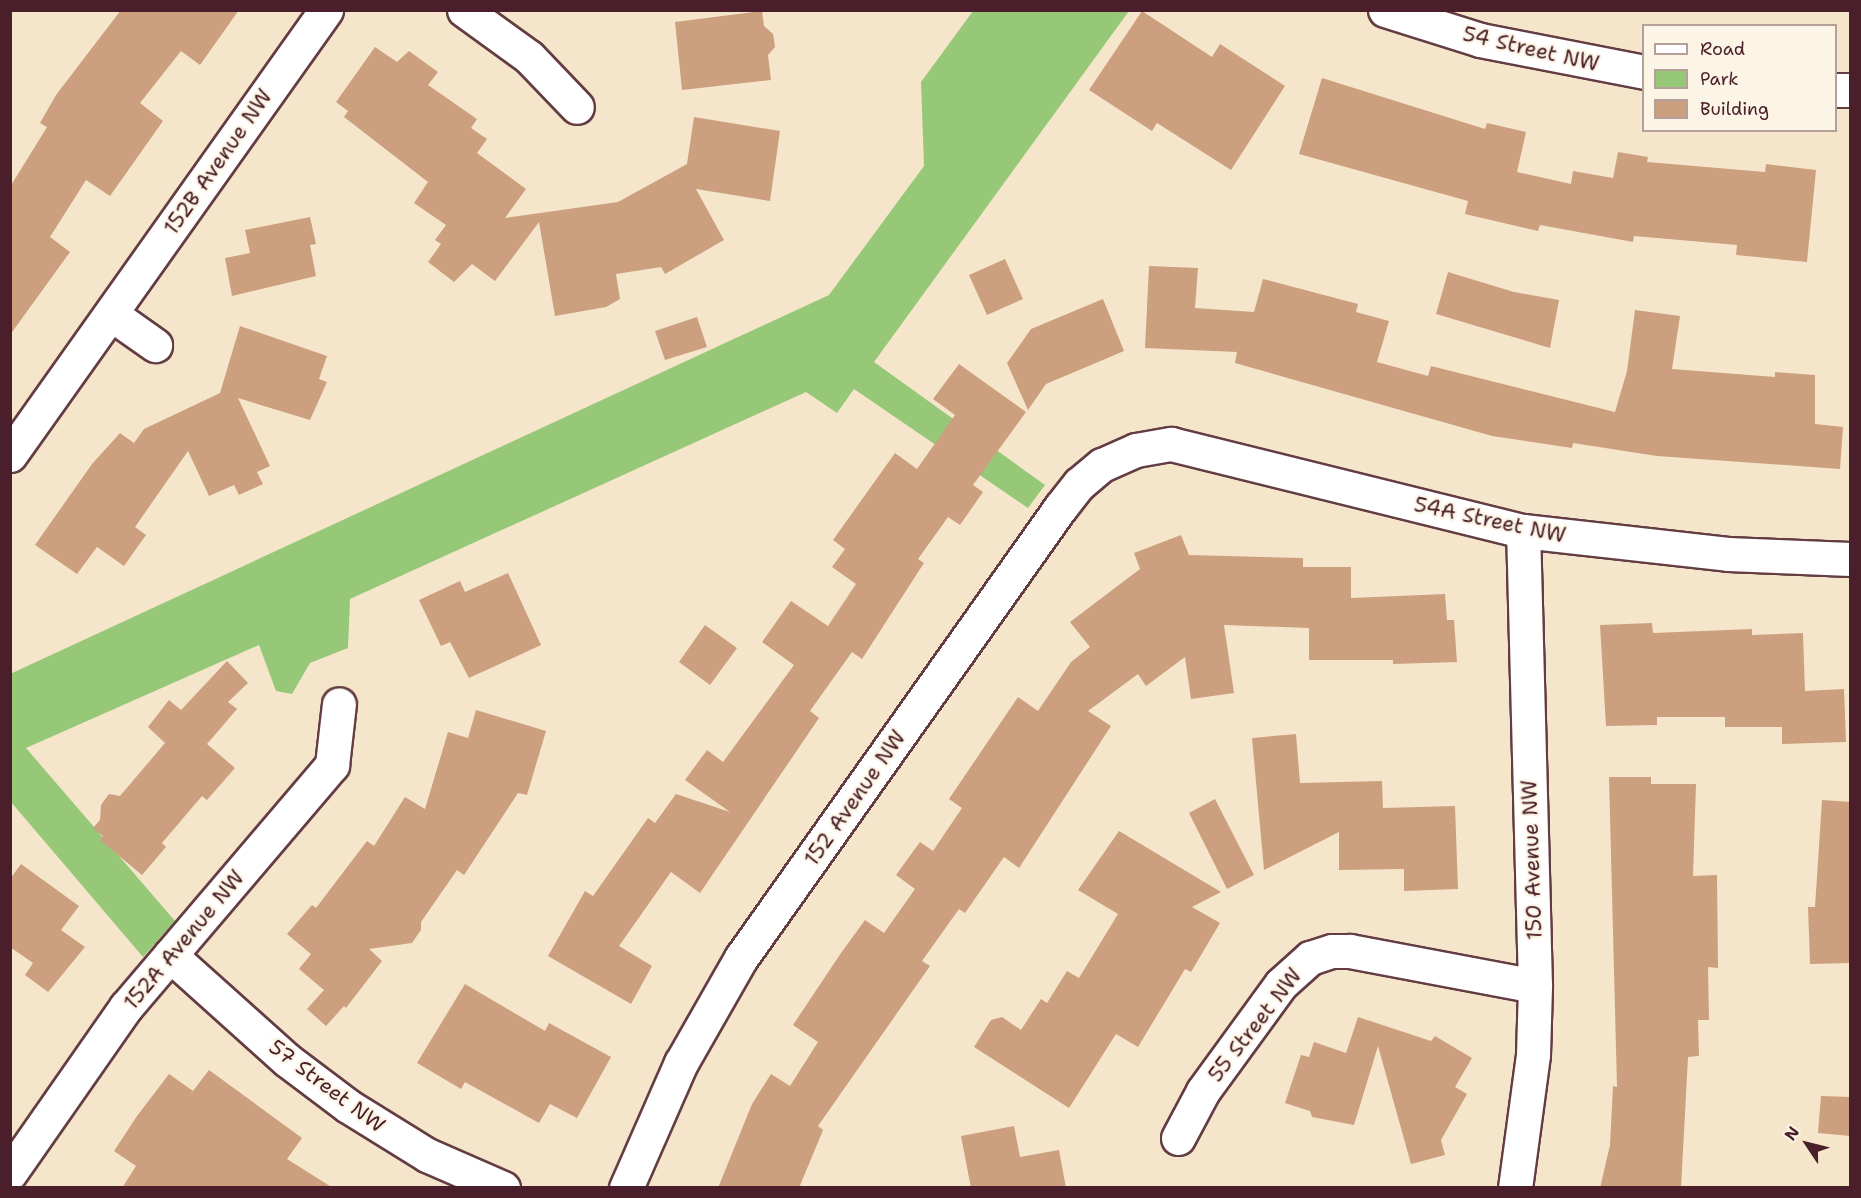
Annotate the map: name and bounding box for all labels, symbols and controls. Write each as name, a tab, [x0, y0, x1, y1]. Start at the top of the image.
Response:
street label: 54 Street NW	[1460, 21, 1602, 77]
legend	[1642, 24, 1837, 132]
text: Road	[1700, 37, 1745, 61]
text: Park	[1700, 67, 1739, 91]
street label: 152B Avenue NW	[159, 85, 277, 239]
text: Building	[1700, 97, 1769, 121]
street label: 54A Street NW	[1412, 492, 1568, 548]
street label: 152 Avenue NW	[799, 725, 911, 871]
street label: 150 Avenue NW	[1517, 779, 1547, 941]
street label: 152A Avenue NW	[118, 865, 250, 1015]
street label: 55 Street NW	[1203, 963, 1307, 1087]
street label: 57 Street NW	[264, 1034, 390, 1138]
north arrow	[1777, 1114, 1837, 1174]
text: N	[1780, 1122, 1804, 1145]

